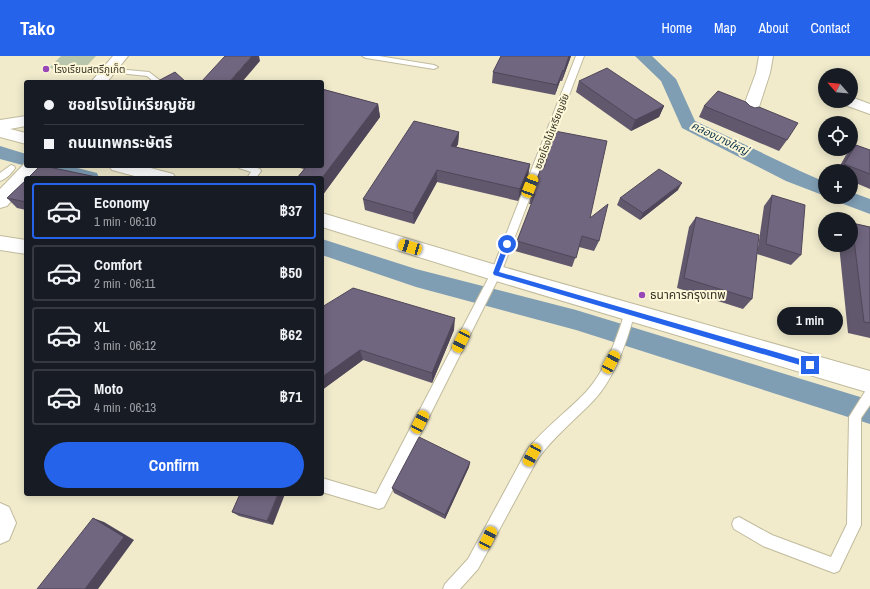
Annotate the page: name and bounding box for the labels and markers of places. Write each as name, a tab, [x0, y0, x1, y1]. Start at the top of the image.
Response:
place label: โรงเรียนสตรีภูเก็ต	[54, 63, 125, 76]
marker: โรงเรียนสตรีภูเก็ต	[41, 64, 51, 74]
place label: ธนาคารกรุงเทพ	[650, 287, 726, 303]
marker: ธนาคารกรุงเทพ	[637, 290, 647, 300]

